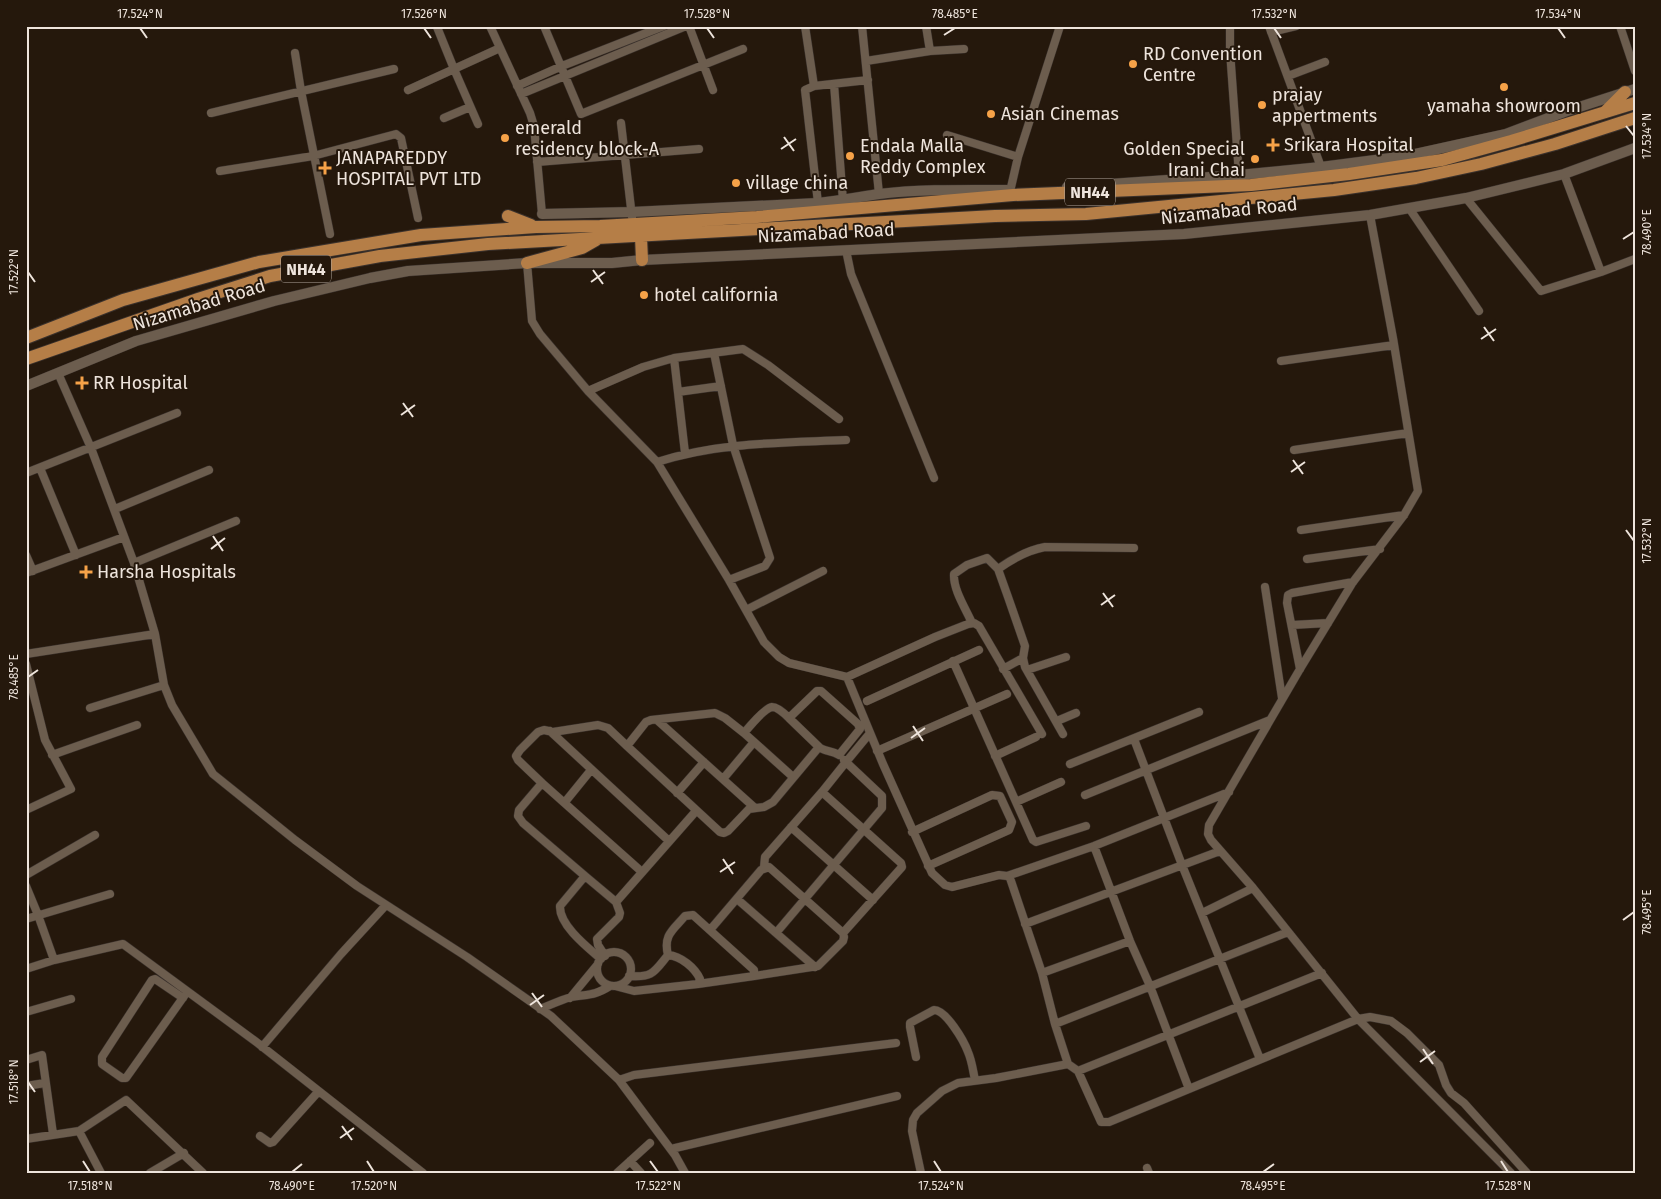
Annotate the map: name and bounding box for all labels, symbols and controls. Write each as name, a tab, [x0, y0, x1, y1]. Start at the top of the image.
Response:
text: 17.524°N	[117, 7, 163, 21]
text: 17.526°N	[401, 7, 447, 21]
text: 17.528°N	[684, 7, 730, 21]
text: 78.485°E	[932, 7, 978, 21]
text: 17.532°N	[1251, 7, 1297, 21]
text: 17.534°N	[1535, 7, 1581, 21]
place label: RD Convention Centre	[1143, 43, 1263, 86]
marker: RD Convention Centre	[1127, 58, 1139, 70]
marker: yamaha showroom	[1498, 81, 1510, 93]
place label: prajay appertments	[1272, 84, 1377, 127]
place label: yamaha showroom	[1427, 95, 1581, 117]
marker: prajay appertments	[1256, 99, 1268, 111]
place label: Asian Cinemas	[1001, 103, 1119, 125]
marker: Asian Cinemas	[985, 108, 997, 120]
text: 17.534°N	[1640, 113, 1654, 159]
place label: emerald residency block-A	[515, 117, 660, 160]
marker: emerald residency block-A	[499, 132, 511, 144]
place label: Srikara Hospital	[1284, 134, 1414, 156]
place label: Endala Malla Reddy Complex	[860, 135, 986, 178]
place label: Golden Special Irani Chai	[1123, 138, 1245, 181]
marker: Srikara Hospital	[1266, 138, 1280, 152]
place label: JANAPAREDDY HOSPITAL PVT LTD	[336, 147, 481, 190]
marker: Endala Malla Reddy Complex	[844, 150, 856, 162]
marker: Golden Special Irani Chai	[1249, 153, 1261, 165]
marker: JANAPAREDDY HOSPITAL PVT LTD	[318, 161, 332, 175]
place label: village china	[746, 172, 848, 194]
marker: village china	[730, 177, 742, 189]
road number: NH44	[1065, 178, 1115, 206]
street label: Nizamabad Road	[1160, 193, 1298, 229]
text: 78.490°E	[1640, 209, 1654, 255]
street label: Nizamabad Road	[757, 218, 895, 248]
text: 17.522°N	[7, 249, 21, 295]
road number: NH44	[281, 255, 331, 282]
street label: Nizamabad Road	[130, 274, 268, 336]
place label: hotel california	[654, 284, 778, 306]
marker: hotel california	[638, 289, 650, 301]
place label: RR Hospital	[93, 372, 188, 394]
marker: RR Hospital	[75, 376, 89, 390]
text: 17.532°N	[1640, 518, 1654, 564]
place label: Harsha Hospitals	[97, 561, 236, 583]
marker: Harsha Hospitals	[79, 565, 93, 579]
text: 78.485°E	[7, 654, 21, 700]
text: 78.495°E	[1640, 889, 1654, 935]
text: 17.518°N	[7, 1059, 21, 1105]
text: 17.518°N	[67, 1179, 113, 1193]
text: 78.490°E	[269, 1179, 315, 1193]
text: 17.520°N	[351, 1179, 397, 1193]
text: 17.522°N	[635, 1179, 681, 1193]
text: 17.524°N	[918, 1179, 964, 1193]
text: 78.495°E	[1240, 1179, 1286, 1193]
text: 17.528°N	[1485, 1179, 1531, 1193]

